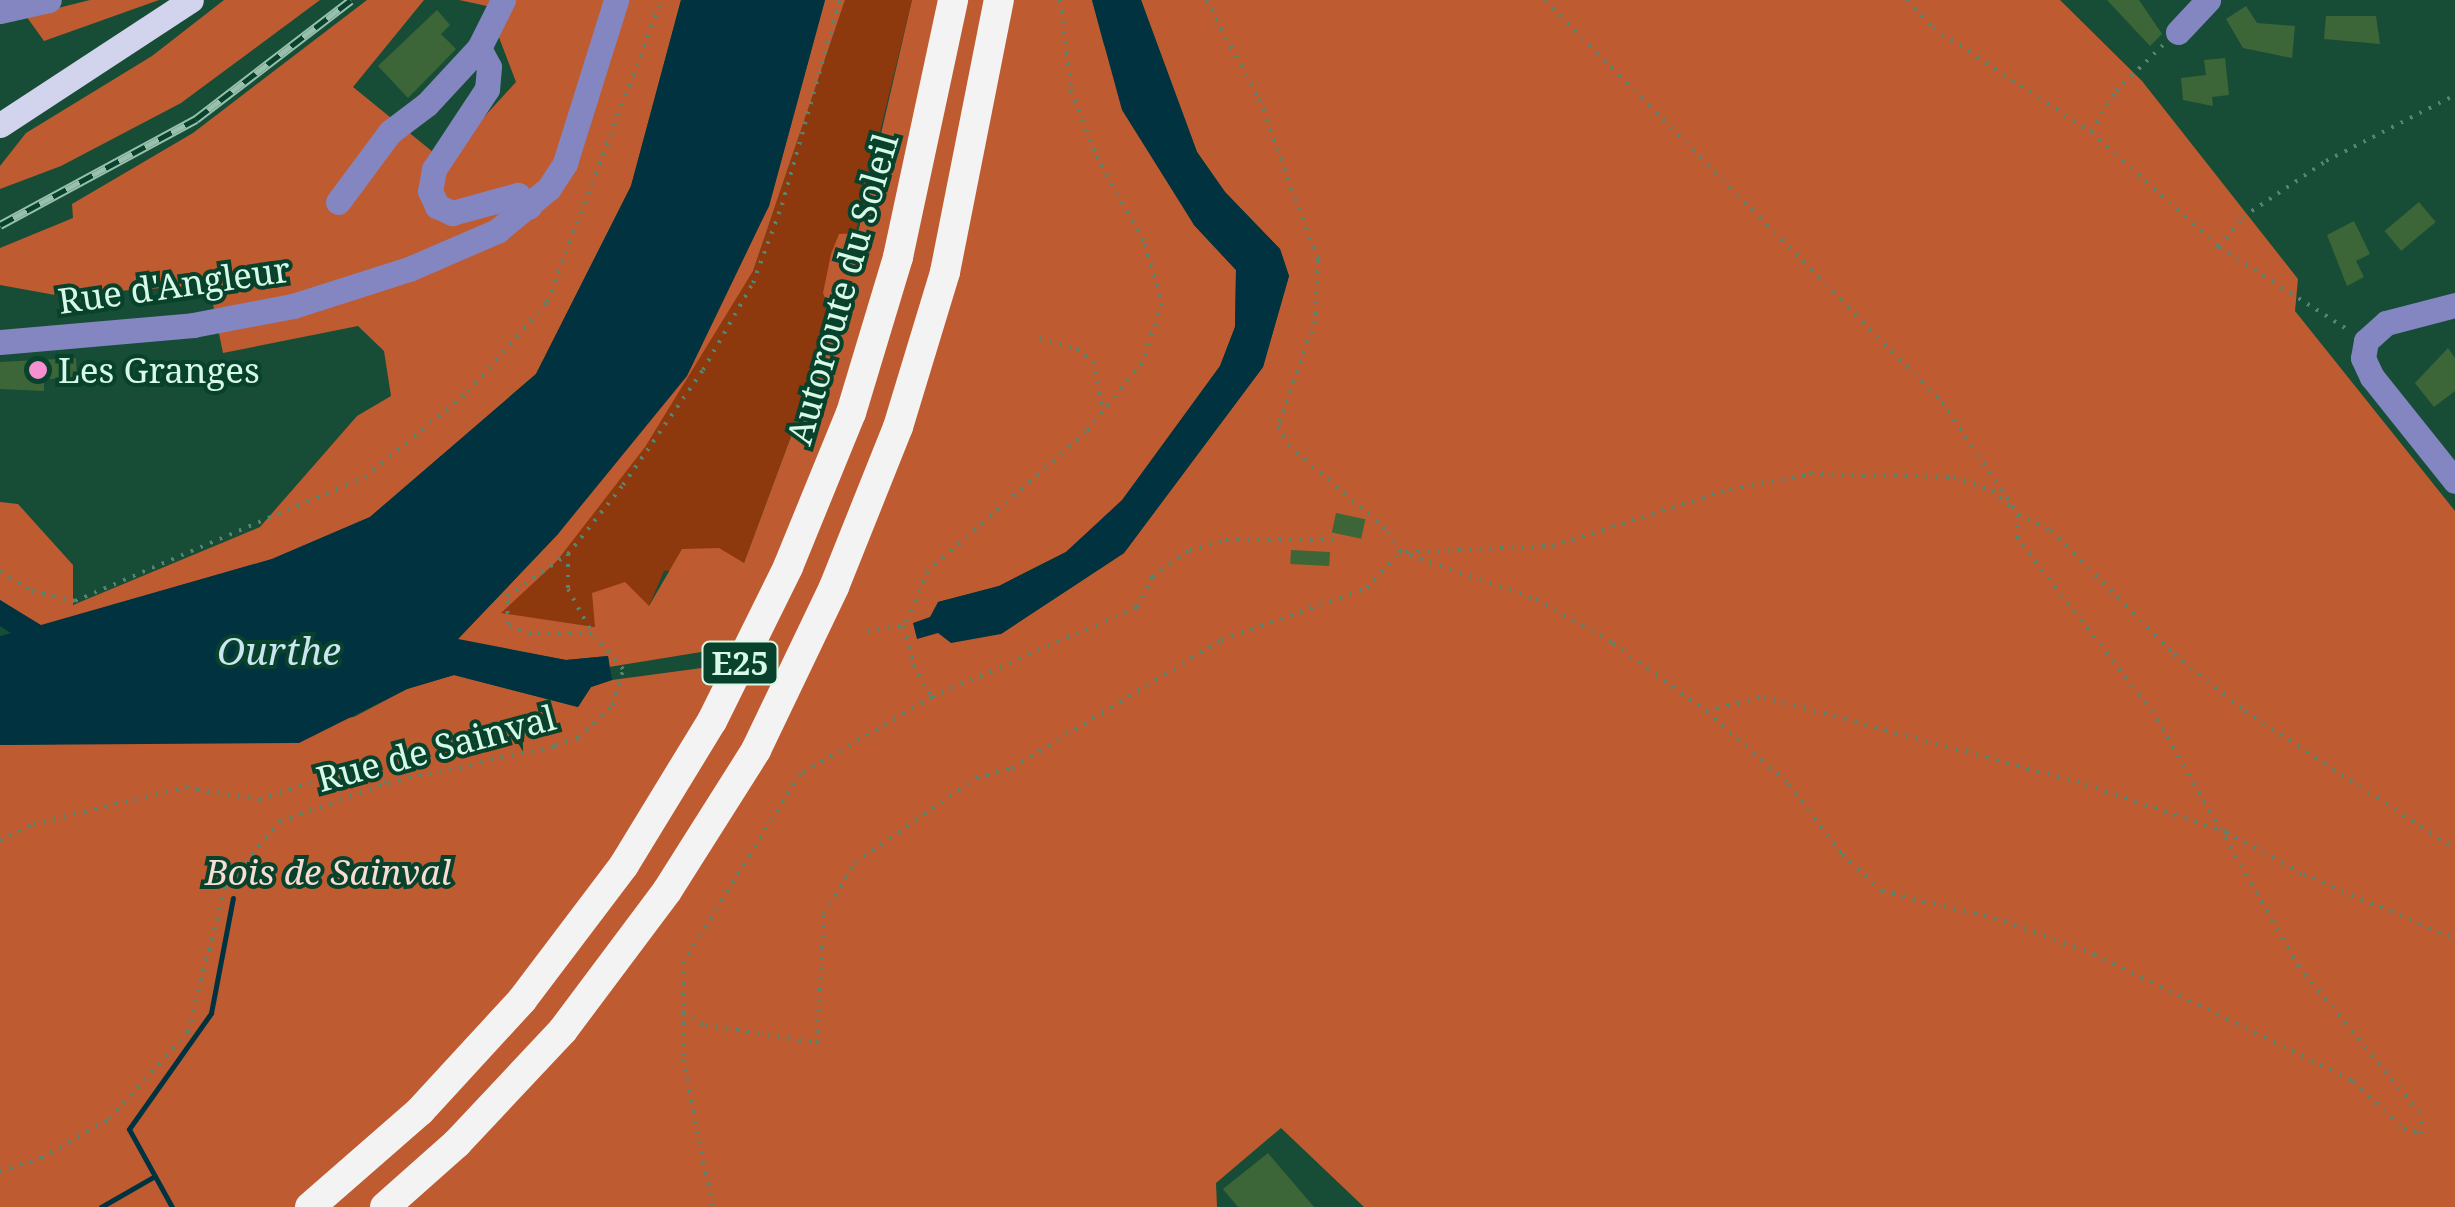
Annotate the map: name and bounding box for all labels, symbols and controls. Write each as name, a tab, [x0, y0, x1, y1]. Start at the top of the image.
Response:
street label: Autoroute du Soleil	[778, 129, 906, 449]
street label: Rue d'Angleur	[55, 248, 293, 322]
place label: Les Granges	[58, 349, 260, 391]
marker: Les Granges	[27, 359, 49, 381]
water label: Ourthe	[217, 628, 341, 674]
road number: E25	[700, 636, 780, 690]
street label: Rue de Sainval	[312, 696, 560, 800]
park label: Bois de Sainval	[205, 851, 451, 893]

